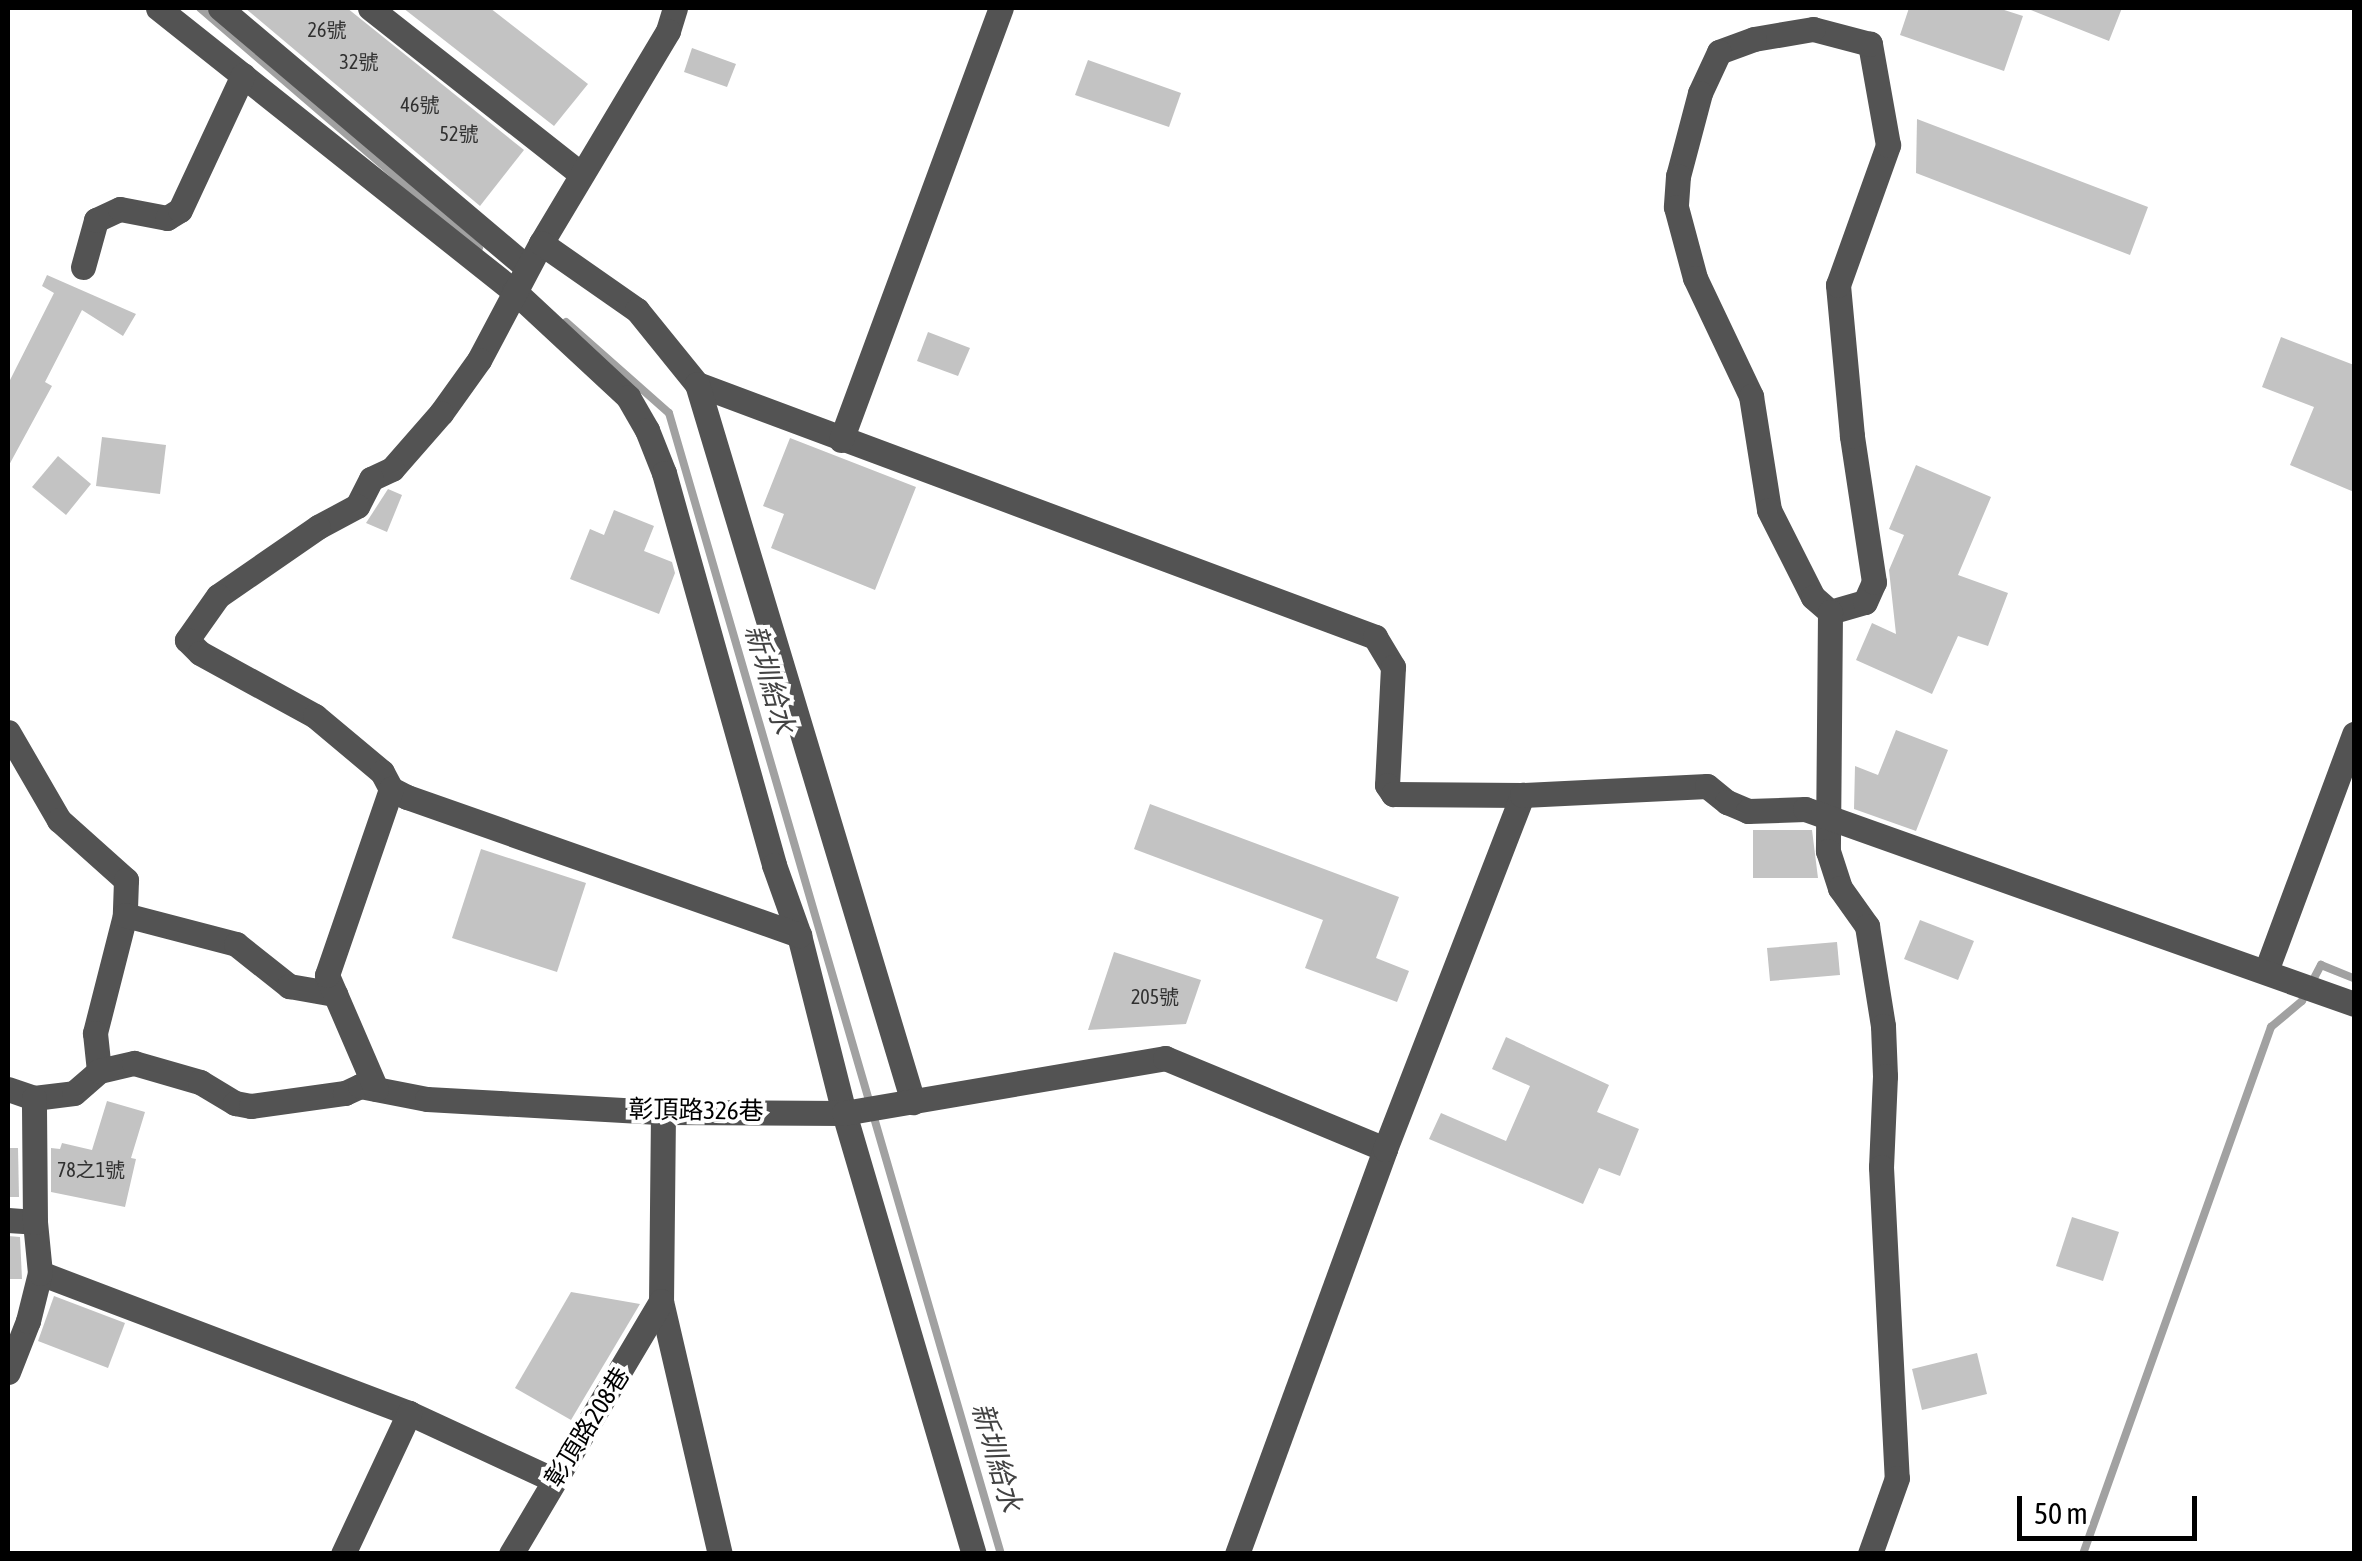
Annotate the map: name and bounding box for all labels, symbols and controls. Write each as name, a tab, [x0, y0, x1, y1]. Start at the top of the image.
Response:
house number: 26號	[308, 17, 346, 41]
house number: 32號	[340, 49, 378, 73]
house number: 46號	[401, 92, 439, 116]
house number: 52號	[440, 121, 478, 145]
water label: 新圳給水	[738, 621, 802, 737]
house number: 205號	[1131, 984, 1179, 1008]
street label: 彰頂路326巷	[628, 1094, 764, 1126]
house number: 78之1號	[57, 1157, 125, 1181]
street label: 彰頂路208巷	[538, 1362, 636, 1492]
water label: 新圳給水	[965, 1399, 1029, 1515]
scale bar	[2022, 1476, 2202, 1538]
text: 50 m	[2034, 1496, 2088, 1530]

